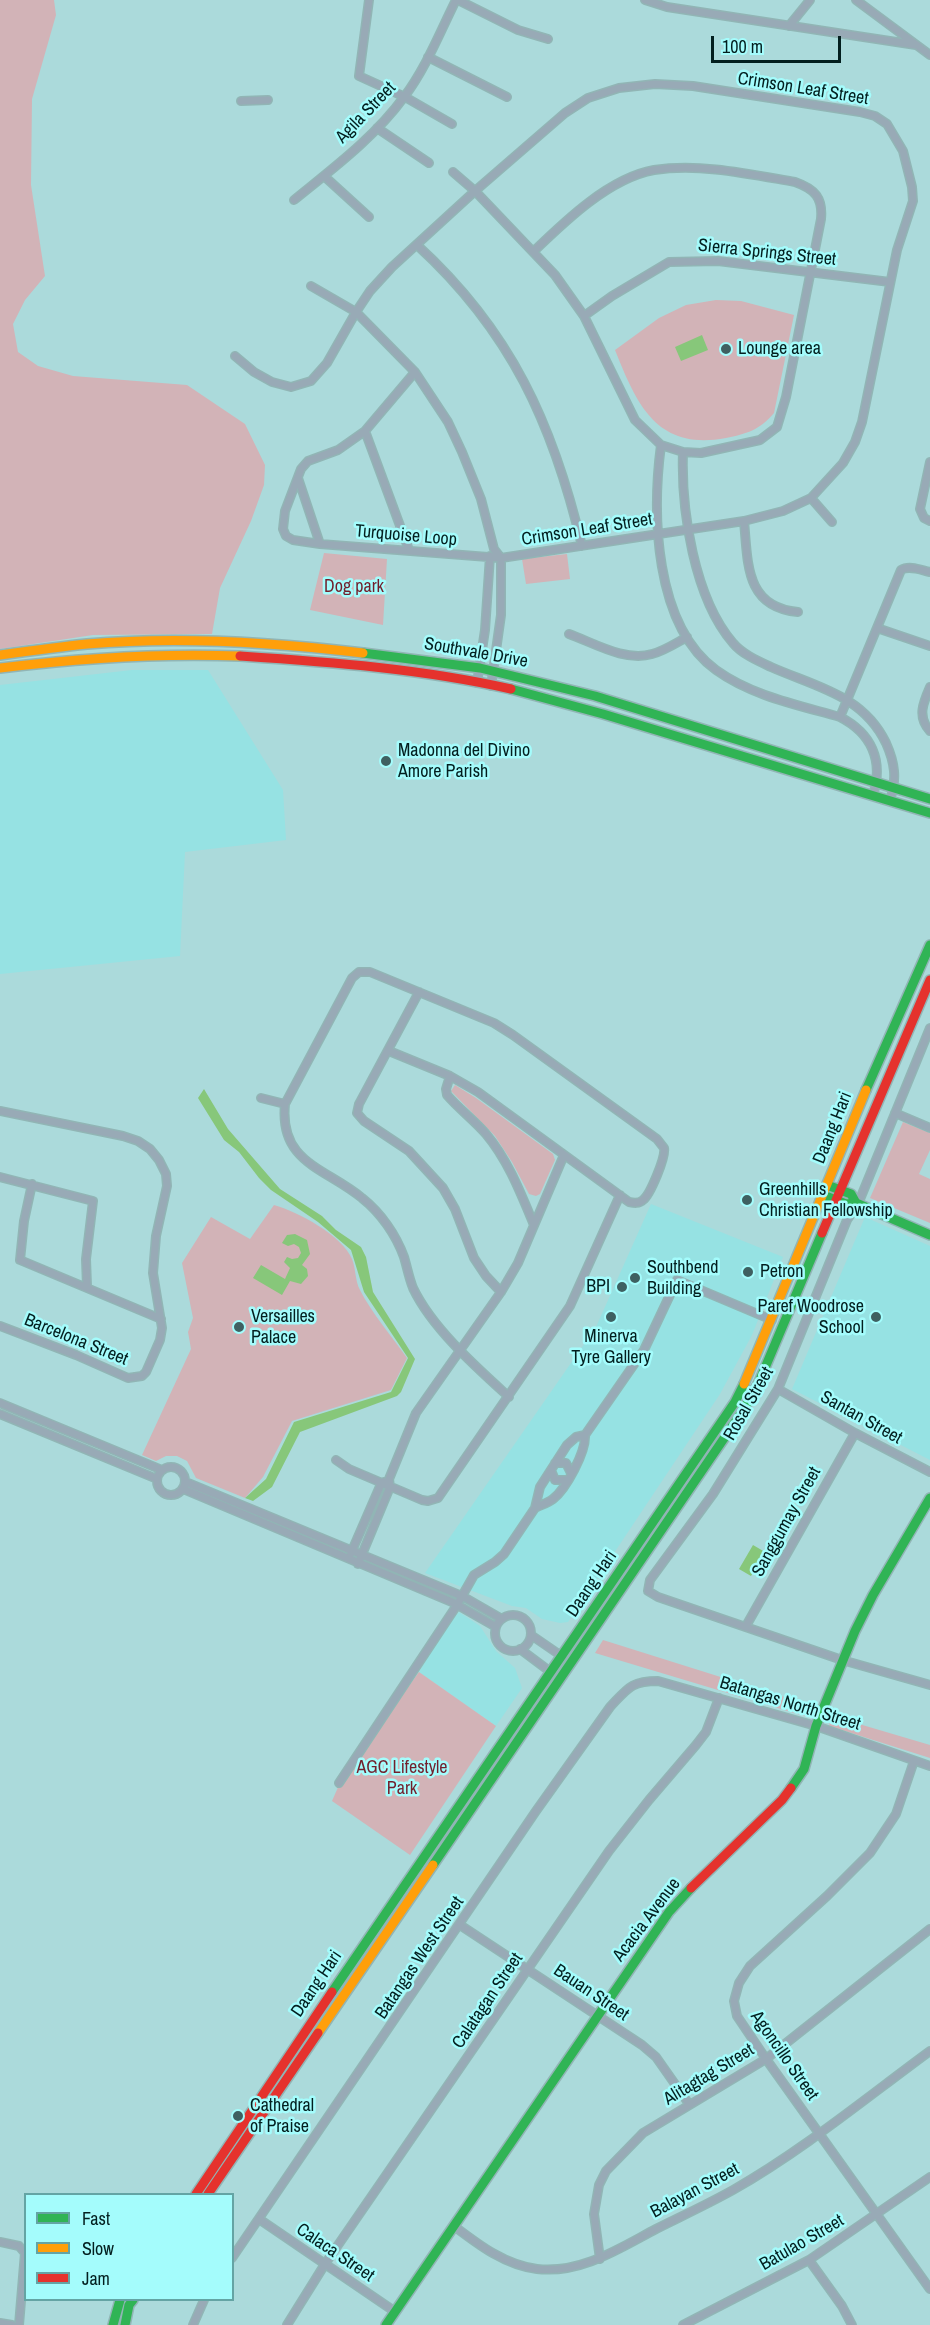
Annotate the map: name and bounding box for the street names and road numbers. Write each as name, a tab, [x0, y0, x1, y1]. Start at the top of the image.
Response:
street label: Crimson Leaf Street	[736, 68, 870, 110]
street label: Agila Street	[331, 78, 401, 148]
street label: Sierra Springs Street	[697, 235, 837, 271]
street label: Crimson Leaf Street	[520, 509, 654, 551]
street label: Turquoise Loop	[354, 521, 458, 551]
street label: Southvale Drive	[422, 633, 530, 673]
street label: Daang Hari	[809, 1089, 857, 1167]
street label: Barcelona Street	[21, 1309, 131, 1371]
street label: Rosal Street	[719, 1363, 779, 1445]
street label: Santan Street	[816, 1387, 906, 1449]
street label: Sanggumay Street	[748, 1463, 826, 1581]
street label: Daang Hari	[562, 1547, 622, 1621]
street label: Batangas North Street	[717, 1672, 863, 1736]
street label: Acacia Avenue	[609, 1874, 685, 1966]
street label: Batangas West Street	[371, 1893, 469, 2023]
street label: Daang Hari	[287, 1947, 347, 2021]
street label: Calatagan Street	[448, 1949, 528, 2053]
street label: Bauan Street	[549, 1960, 633, 2026]
street label: Agoncillo Street	[745, 2007, 823, 2105]
street label: Alitagtag Street	[660, 2040, 758, 2110]
street label: Balayan Street	[647, 2159, 743, 2223]
street label: Batulao Street	[756, 2210, 848, 2276]
street label: Calaca Street	[292, 2219, 378, 2287]

